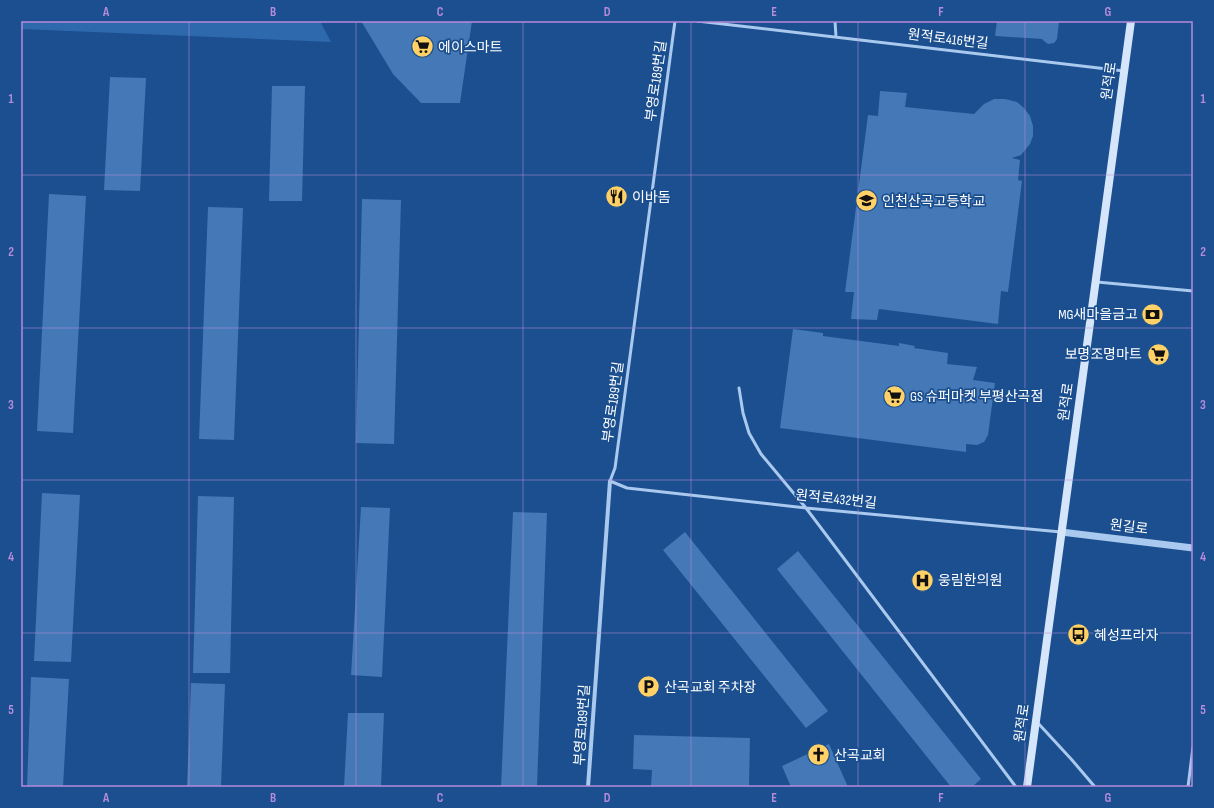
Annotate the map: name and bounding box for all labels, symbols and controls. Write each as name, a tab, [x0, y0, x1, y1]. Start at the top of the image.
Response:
text: A	[102, 4, 110, 20]
text: B	[270, 4, 276, 20]
text: C	[437, 4, 444, 20]
text: D	[604, 4, 611, 20]
text: E	[771, 4, 777, 20]
text: F	[938, 4, 944, 20]
text: G	[1105, 4, 1112, 20]
street label: 원적로416번길	[907, 26, 989, 52]
supermarket icon: 에이스마트	[409, 34, 435, 60]
place label: 에이스마트	[438, 39, 503, 56]
street label: 부영로189번길	[642, 39, 670, 123]
street label: 원적로	[1098, 61, 1120, 101]
text: 1	[8, 91, 14, 107]
text: 1	[1200, 91, 1206, 107]
restaurant icon: 이바돔	[603, 184, 629, 210]
school or university icon: 인천산곡고등학교	[854, 188, 880, 214]
place label: 이바돔	[632, 189, 671, 206]
place label: 인천산곡고등학교	[882, 193, 985, 210]
text: 2	[8, 244, 14, 260]
text: 2	[1200, 244, 1206, 260]
bank icon: MG새마을금고	[1140, 301, 1166, 327]
place label: MG새마을금고	[1058, 306, 1138, 323]
supermarket icon: 보명조명마트	[1145, 341, 1171, 367]
place label: 보명조명마트	[1065, 346, 1142, 363]
street label: 부영로189번길	[599, 360, 627, 444]
street label: 원적로	[1055, 382, 1077, 422]
supermarket icon: GS 슈퍼마켓 부평산곡점	[882, 383, 908, 409]
place label: GS 슈퍼마켓 부평산곡점	[910, 388, 1043, 405]
text: 3	[8, 397, 14, 413]
text: 3	[1200, 397, 1206, 413]
street label: 원적로432번길	[794, 486, 878, 512]
street label: 원길로	[1109, 516, 1149, 538]
text: 4	[8, 549, 14, 565]
text: 4	[1200, 549, 1206, 565]
hospital icon: 웅림한의원	[910, 567, 936, 593]
place label: 웅림한의원	[938, 572, 1002, 589]
bus stop icon: 혜성프라자	[1065, 622, 1091, 648]
place label: 혜성프라자	[1094, 627, 1159, 644]
parking icon: 산곡교회 주차장	[635, 674, 661, 700]
place label: 산곡교회 주차장	[664, 679, 757, 696]
street label: 부영로189번길	[571, 684, 593, 766]
text: 5	[8, 702, 14, 718]
text: 5	[1200, 702, 1206, 718]
street label: 원적로	[1011, 703, 1033, 743]
church icon: 산곡교회	[806, 742, 832, 768]
place label: 산곡교회	[834, 747, 886, 764]
text: A	[102, 790, 110, 806]
text: B	[270, 790, 276, 806]
text: C	[437, 790, 444, 806]
text: D	[604, 790, 611, 806]
text: E	[771, 790, 777, 806]
text: F	[938, 790, 944, 806]
text: G	[1105, 790, 1112, 806]

